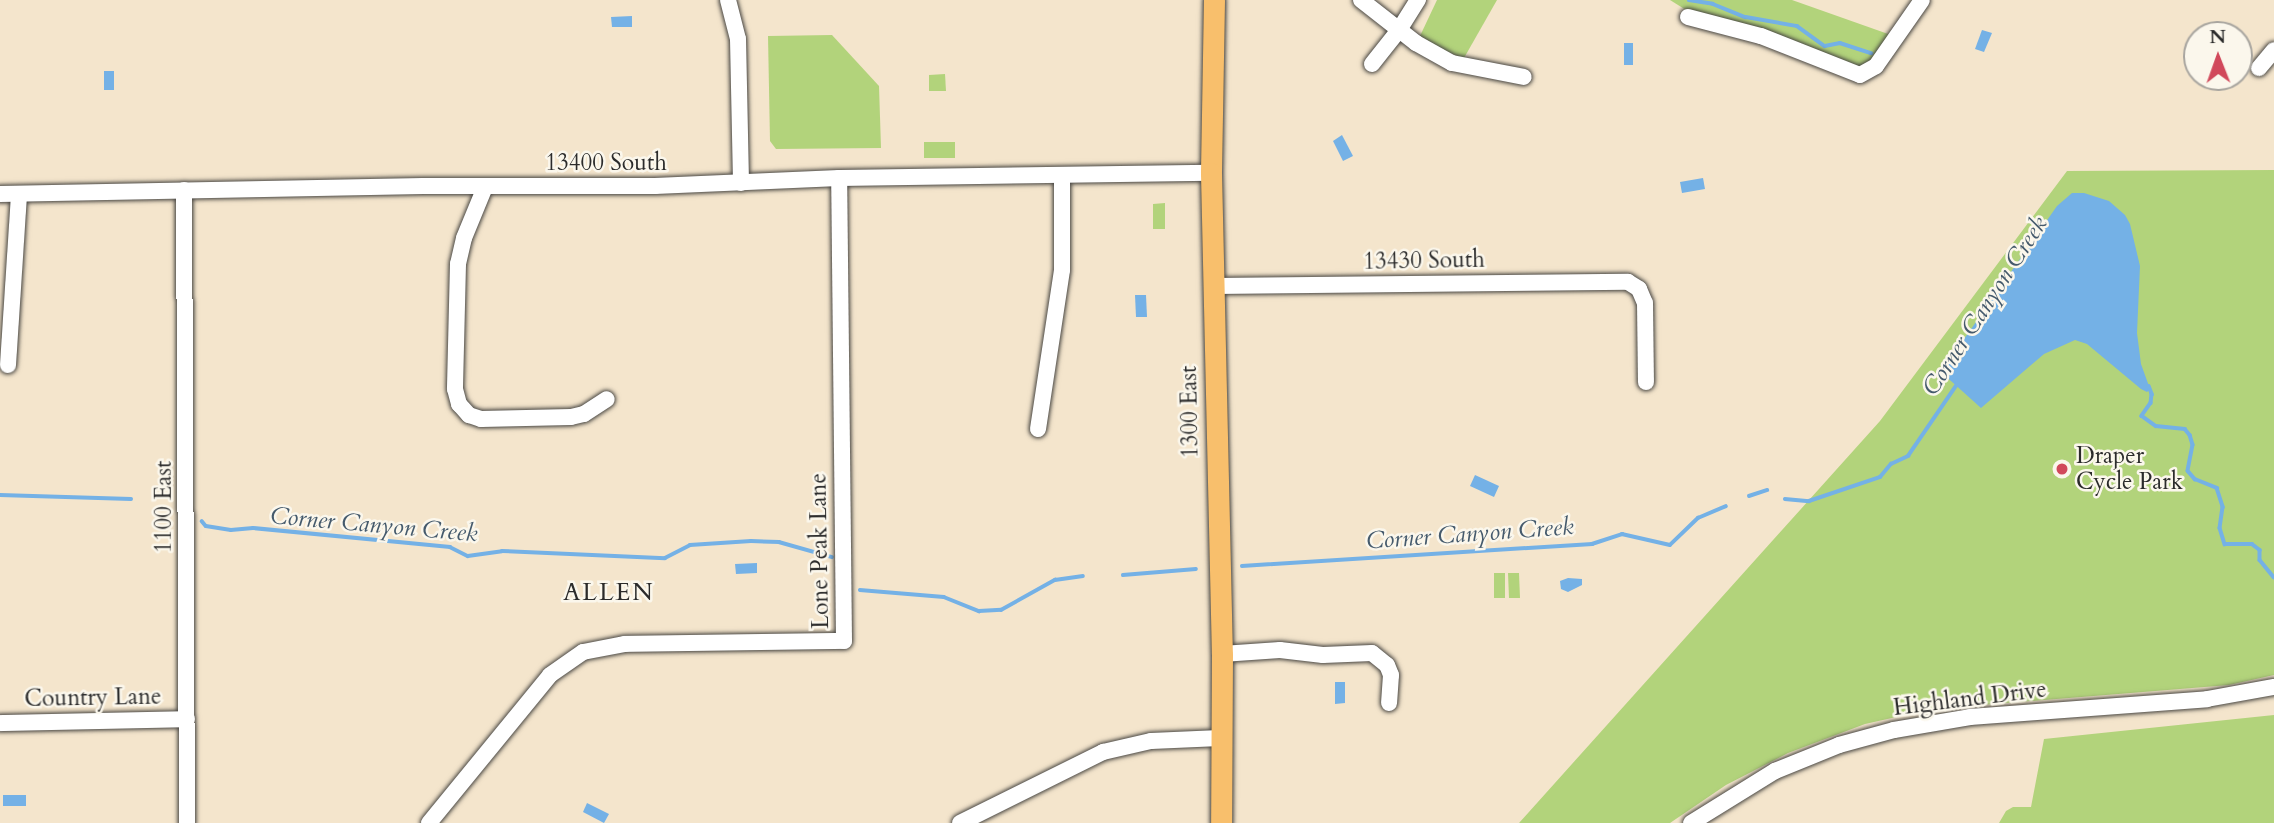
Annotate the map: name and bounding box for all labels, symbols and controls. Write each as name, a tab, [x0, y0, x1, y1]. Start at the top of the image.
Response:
north arrow	[2183, 21, 2253, 91]
text: N	[2209, 24, 2226, 50]
street label: 13400 South	[545, 149, 667, 177]
water label: Corner Canyon Creek	[1916, 211, 2054, 401]
street label: 13430 South	[1363, 246, 1485, 276]
street label: 1300 East	[1175, 366, 1205, 458]
place label: Draper Cycle Park	[2076, 442, 2183, 496]
street label: 1100 East	[150, 461, 178, 553]
marker: Draper Cycle Park	[2054, 461, 2070, 477]
street label: Lone Peak Lane	[805, 473, 835, 629]
water label: Corner Canyon Creek	[269, 502, 479, 548]
water label: Corner Canyon Creek	[1365, 512, 1575, 556]
district label: ALLEN	[564, 579, 654, 607]
street label: Highland Drive	[1892, 676, 2048, 722]
street label: Country Lane	[24, 683, 162, 713]

